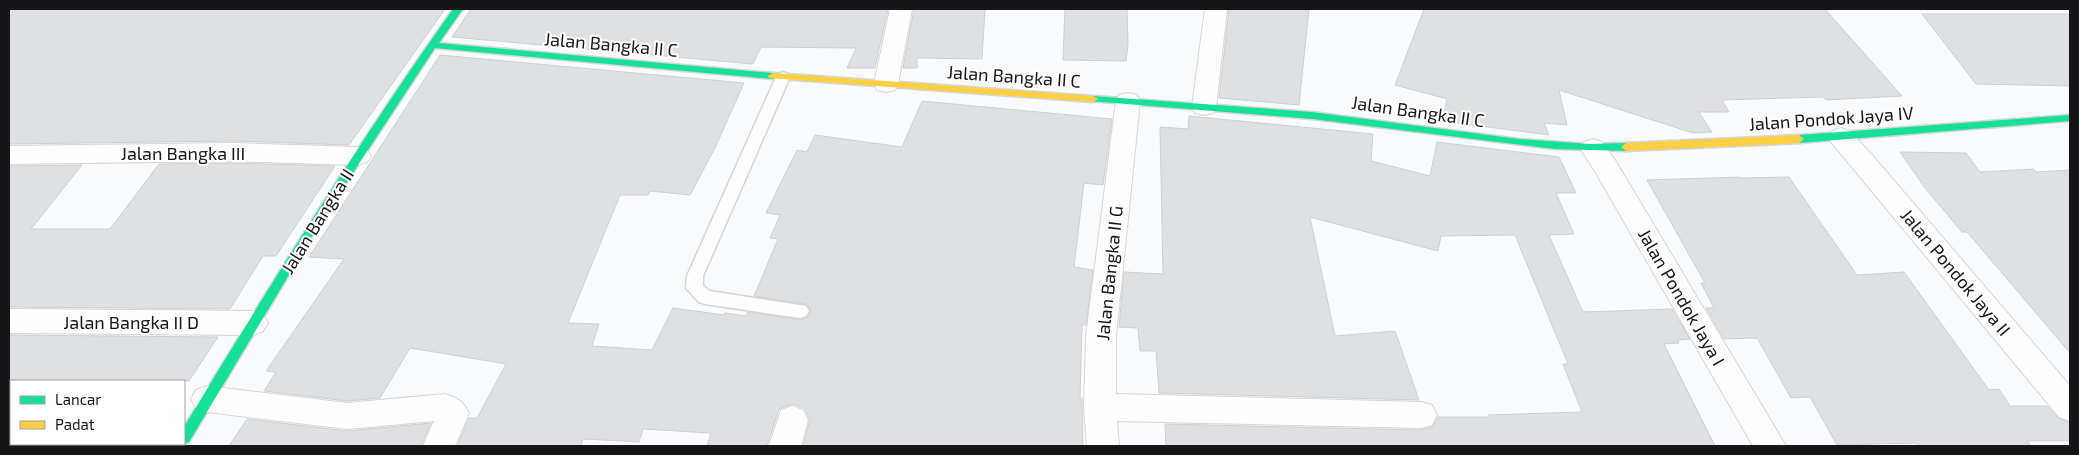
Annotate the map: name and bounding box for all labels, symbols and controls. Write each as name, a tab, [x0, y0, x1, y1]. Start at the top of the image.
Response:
street label: Jalan Bangka II C	[543, 27, 679, 61]
street label: Jalan Bangka II C	[946, 60, 1082, 92]
street label: Jalan Bangka II C	[1350, 91, 1486, 131]
street label: Jalan Pondok Jaya IV	[1748, 101, 1914, 135]
street label: Jalan Bangka III	[121, 142, 245, 164]
street label: Jalan Bangka II	[276, 164, 358, 278]
street label: Jalan Pondok Jaya II	[1897, 204, 2015, 340]
street label: Jalan Bangka II G	[1091, 205, 1127, 341]
street label: Jalan Pondok Jaya I	[1634, 225, 1730, 369]
street label: Jalan Bangka II D	[63, 311, 199, 333]
legend	[10, 380, 185, 445]
text: Lancar	[55, 390, 101, 408]
text: Padat	[55, 415, 95, 433]

